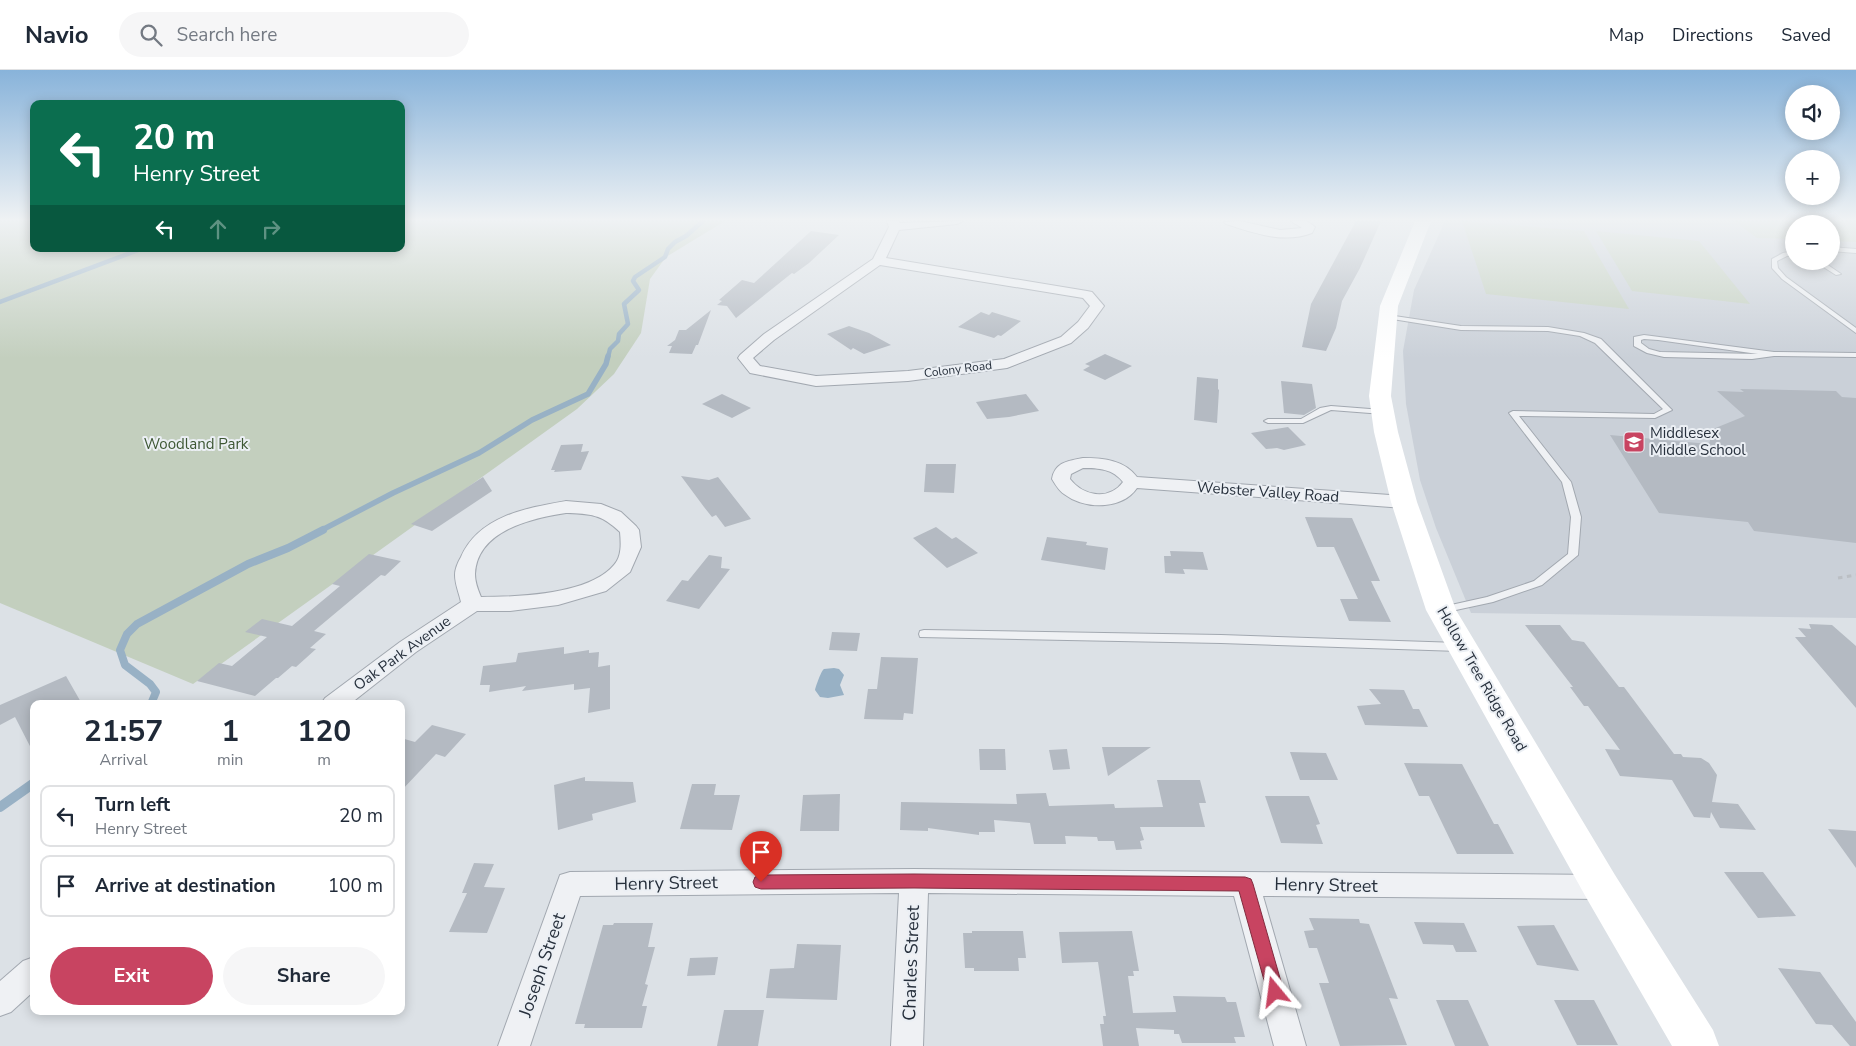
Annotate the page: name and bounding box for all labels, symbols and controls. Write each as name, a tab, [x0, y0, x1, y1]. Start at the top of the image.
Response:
search box	[119, 12, 469, 57]
text: Navio	[25, 19, 89, 51]
icon: search	[137, 21, 165, 49]
text: Search here	[177, 22, 277, 48]
text: Map	[1609, 23, 1644, 47]
text: Directions	[1672, 23, 1753, 47]
text: Saved	[1781, 23, 1831, 47]
map controls	[1785, 85, 1840, 270]
button: sound	[1785, 85, 1840, 140]
text: 20 m	[133, 114, 215, 161]
icon: left	[50, 120, 115, 185]
button: +	[1785, 150, 1840, 205]
text: Henry Street	[133, 159, 259, 189]
icon: left	[151, 215, 179, 243]
icon: ahead	[204, 215, 232, 243]
icon: right	[257, 215, 285, 243]
button: −	[1785, 215, 1840, 270]
street label: Colony Road	[923, 357, 993, 381]
place label: Middlesex Middle School	[1650, 423, 1746, 460]
school or university icon: Middlesex Middle School	[1622, 430, 1646, 454]
park label: Woodland Park	[144, 434, 249, 454]
street label: Webster Valley Road	[1196, 477, 1340, 507]
street label: Hollow Tree Ridge Road	[1432, 603, 1532, 755]
street label: Oak Park Avenue	[349, 611, 455, 695]
text: 21:57	[84, 711, 163, 752]
text: 1	[221, 711, 239, 752]
text: 120	[297, 711, 351, 752]
text: Arrival	[99, 749, 148, 771]
text: min	[217, 749, 243, 771]
text: m	[317, 749, 331, 771]
text: Turn left	[95, 792, 170, 818]
icon: left	[52, 802, 80, 830]
text: 20 m	[339, 803, 383, 829]
text: Henry Street	[95, 818, 187, 840]
pin	[740, 831, 782, 882]
icon: arrive	[747, 838, 775, 866]
street label: Henry Street	[614, 870, 719, 896]
icon: arrive	[52, 872, 80, 900]
street label: Henry Street	[1274, 872, 1379, 898]
text: Arrive at destination	[95, 873, 276, 899]
text: 100 m	[328, 873, 383, 899]
street label: Charles Street	[897, 904, 925, 1021]
street label: Joseph Street	[513, 909, 571, 1021]
button: Exit	[50, 947, 213, 1005]
button: Share	[223, 947, 385, 1005]
position arrow	[1248, 965, 1300, 1017]

